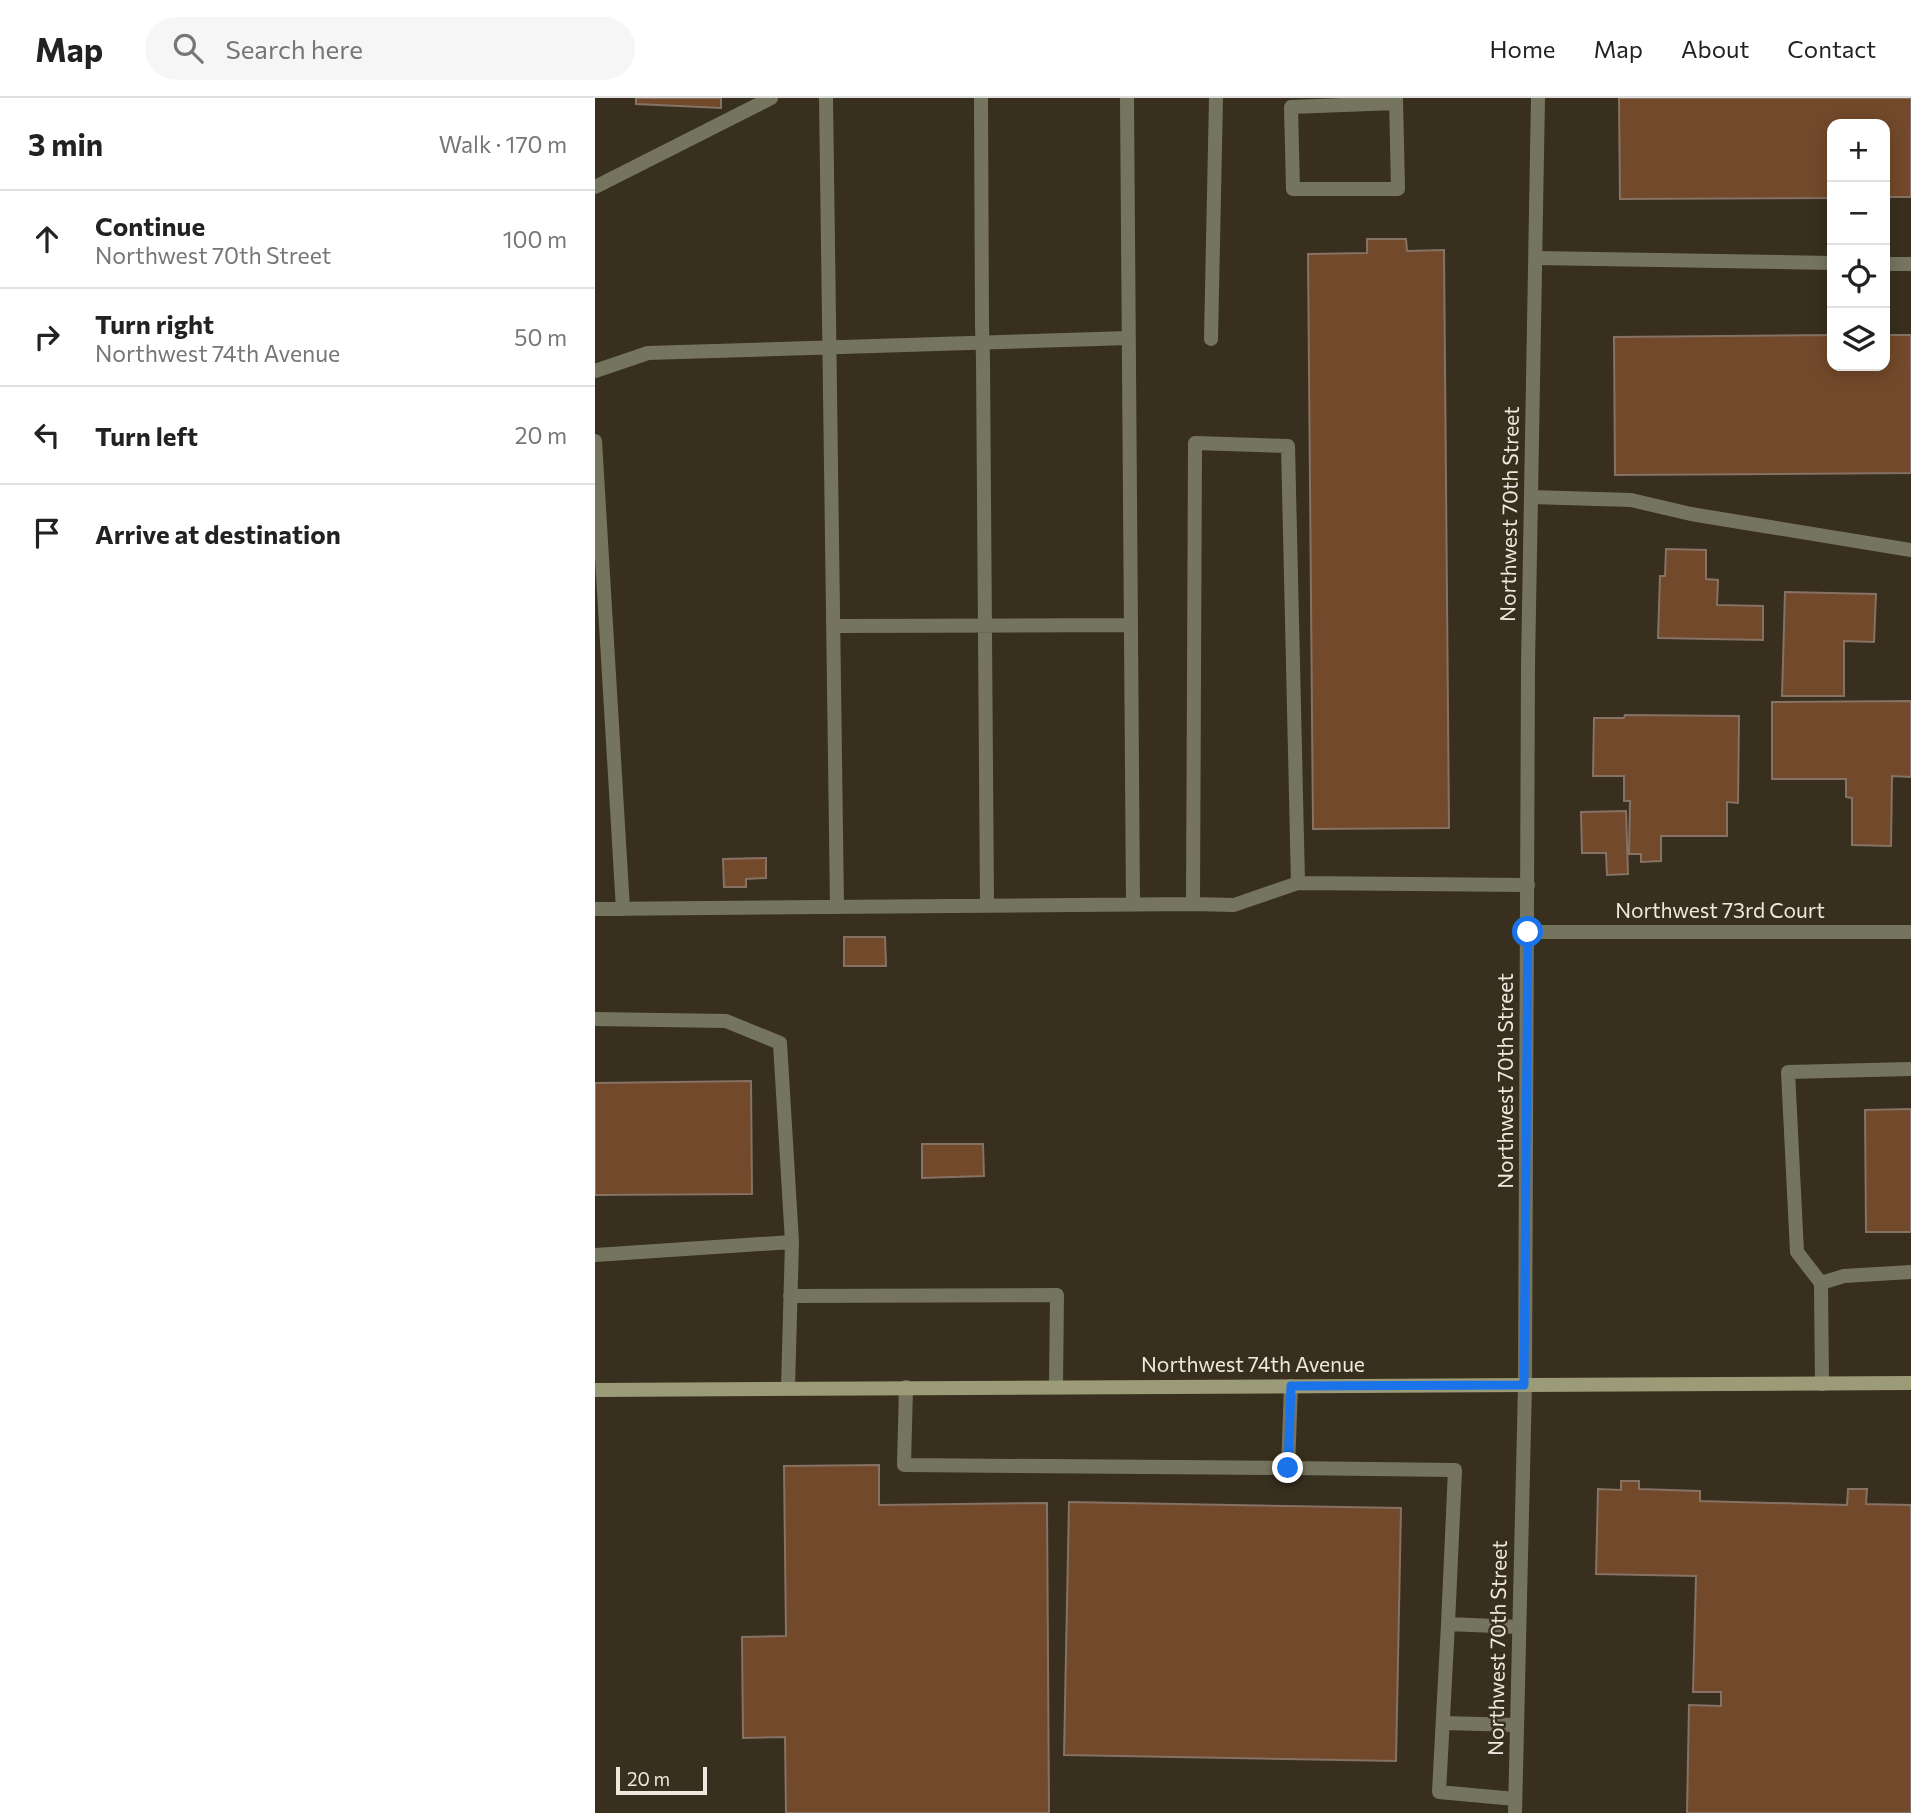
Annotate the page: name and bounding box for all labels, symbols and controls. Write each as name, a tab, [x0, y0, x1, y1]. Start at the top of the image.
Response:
search box	[145, 17, 635, 80]
text: Map	[35, 28, 103, 69]
icon: search	[169, 29, 207, 67]
text: Search here	[225, 33, 363, 64]
text: Home	[1490, 34, 1556, 63]
text: Map	[1594, 34, 1643, 63]
text: About	[1681, 34, 1749, 63]
text: Contact	[1787, 34, 1876, 63]
map controls	[1827, 119, 1890, 371]
button: +	[1827, 119, 1890, 182]
text: 3 min	[28, 125, 103, 162]
text: Walk · 170 m	[439, 130, 567, 158]
button: −	[1827, 182, 1890, 245]
text: Continue	[95, 210, 205, 241]
icon: ahead	[28, 220, 66, 258]
text: 100 m	[503, 225, 567, 253]
text: Northwest 70th Street	[95, 241, 331, 269]
button: locate	[1827, 245, 1890, 308]
text: Turn right	[95, 308, 214, 339]
button: layers	[1827, 308, 1890, 371]
icon: right	[28, 318, 66, 356]
text: 50 m	[514, 323, 567, 351]
text: Northwest 74th Avenue	[95, 339, 340, 367]
street label: Northwest 70th Street	[1494, 406, 1523, 622]
icon: left	[28, 416, 66, 454]
text: Turn left	[95, 420, 198, 451]
text: 20 m	[515, 421, 567, 449]
icon: arrive	[28, 514, 66, 552]
text: Arrive at destination	[95, 518, 341, 549]
street label: Northwest 73rd Court	[1615, 897, 1825, 922]
route start	[1512, 916, 1543, 947]
street label: Northwest 70th Street	[1492, 973, 1517, 1189]
street label: Northwest 74th Avenue	[1141, 1351, 1365, 1376]
route end	[1272, 1452, 1303, 1483]
street label: Northwest 70th Street	[1482, 1540, 1511, 1756]
scale bar	[616, 1764, 707, 1796]
text: 20 m	[627, 1767, 670, 1790]

